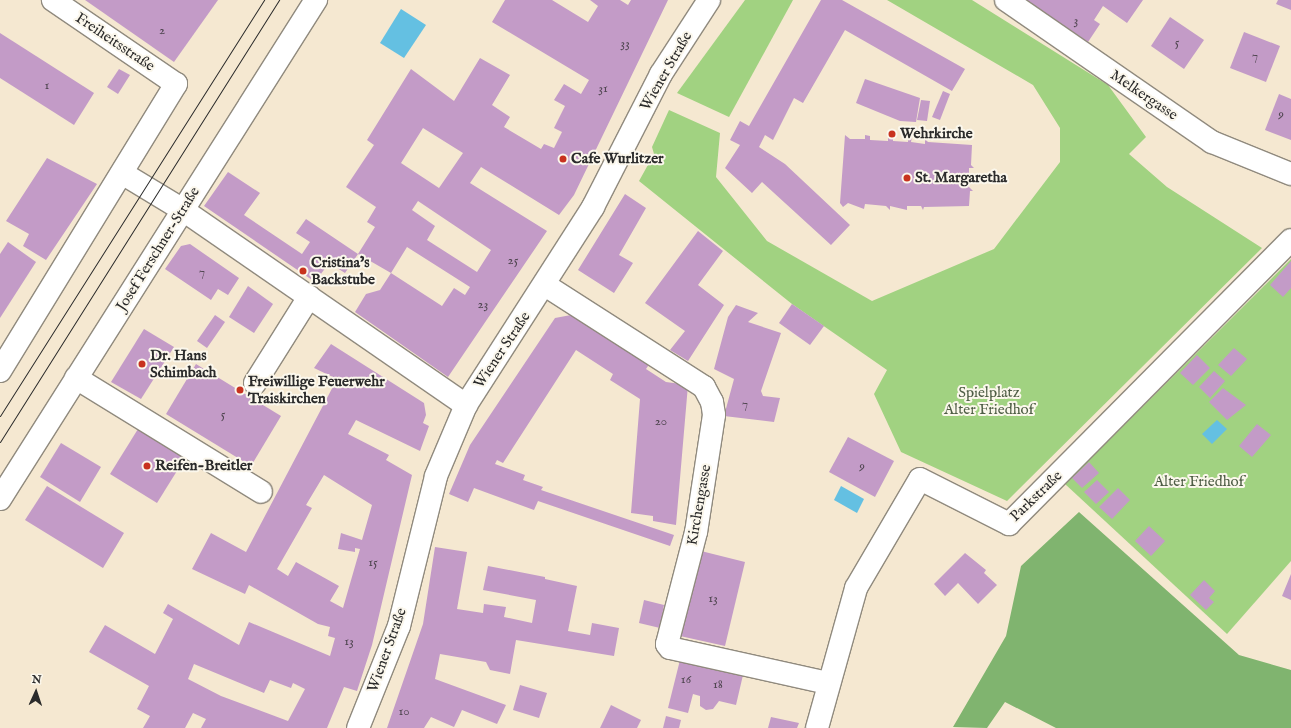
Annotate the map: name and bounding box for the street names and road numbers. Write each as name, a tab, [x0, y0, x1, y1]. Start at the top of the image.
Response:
street label: Freiheitsstraße	[72, 9, 158, 75]
street label: Wiener Straße	[636, 28, 696, 114]
street label: Melkergasse	[1107, 66, 1181, 124]
street label: Josef Ferschner-Straße	[112, 184, 204, 314]
street label: Wiener Straße	[470, 308, 534, 392]
street label: Kirchengasse	[683, 463, 715, 547]
street label: Parkstraße	[1006, 467, 1066, 525]
street label: Wiener Straße	[363, 605, 411, 695]

